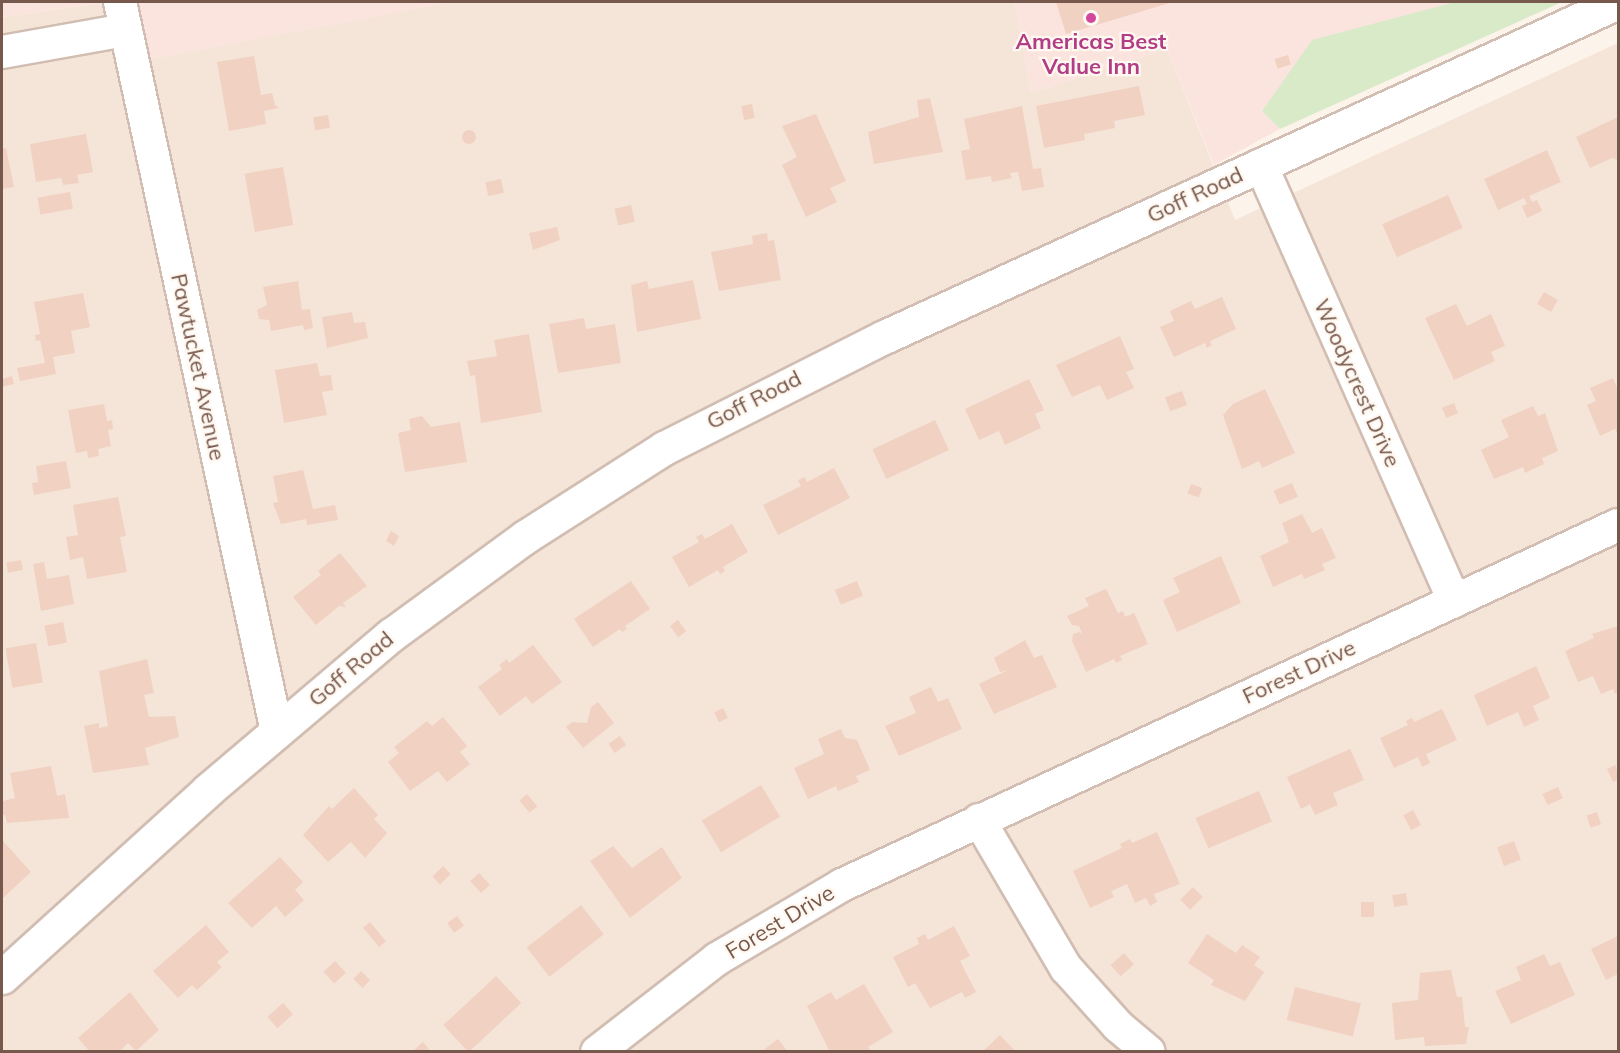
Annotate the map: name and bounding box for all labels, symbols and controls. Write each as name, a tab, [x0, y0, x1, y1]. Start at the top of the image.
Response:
marker: Americas Best Value Inn	[1084, 11, 1098, 25]
place label: Americas Best Value Inn	[1016, 28, 1166, 80]
street label: Goff Road	[1143, 161, 1247, 229]
street label: Pawtucket Avenue	[165, 271, 231, 463]
street label: Woodycrest Drive	[1308, 295, 1406, 471]
street label: Goff Road	[702, 365, 806, 435]
street label: Goff Road	[303, 626, 399, 712]
street label: Forest Drive	[1238, 634, 1360, 710]
street label: Forest Drive	[721, 879, 839, 965]

